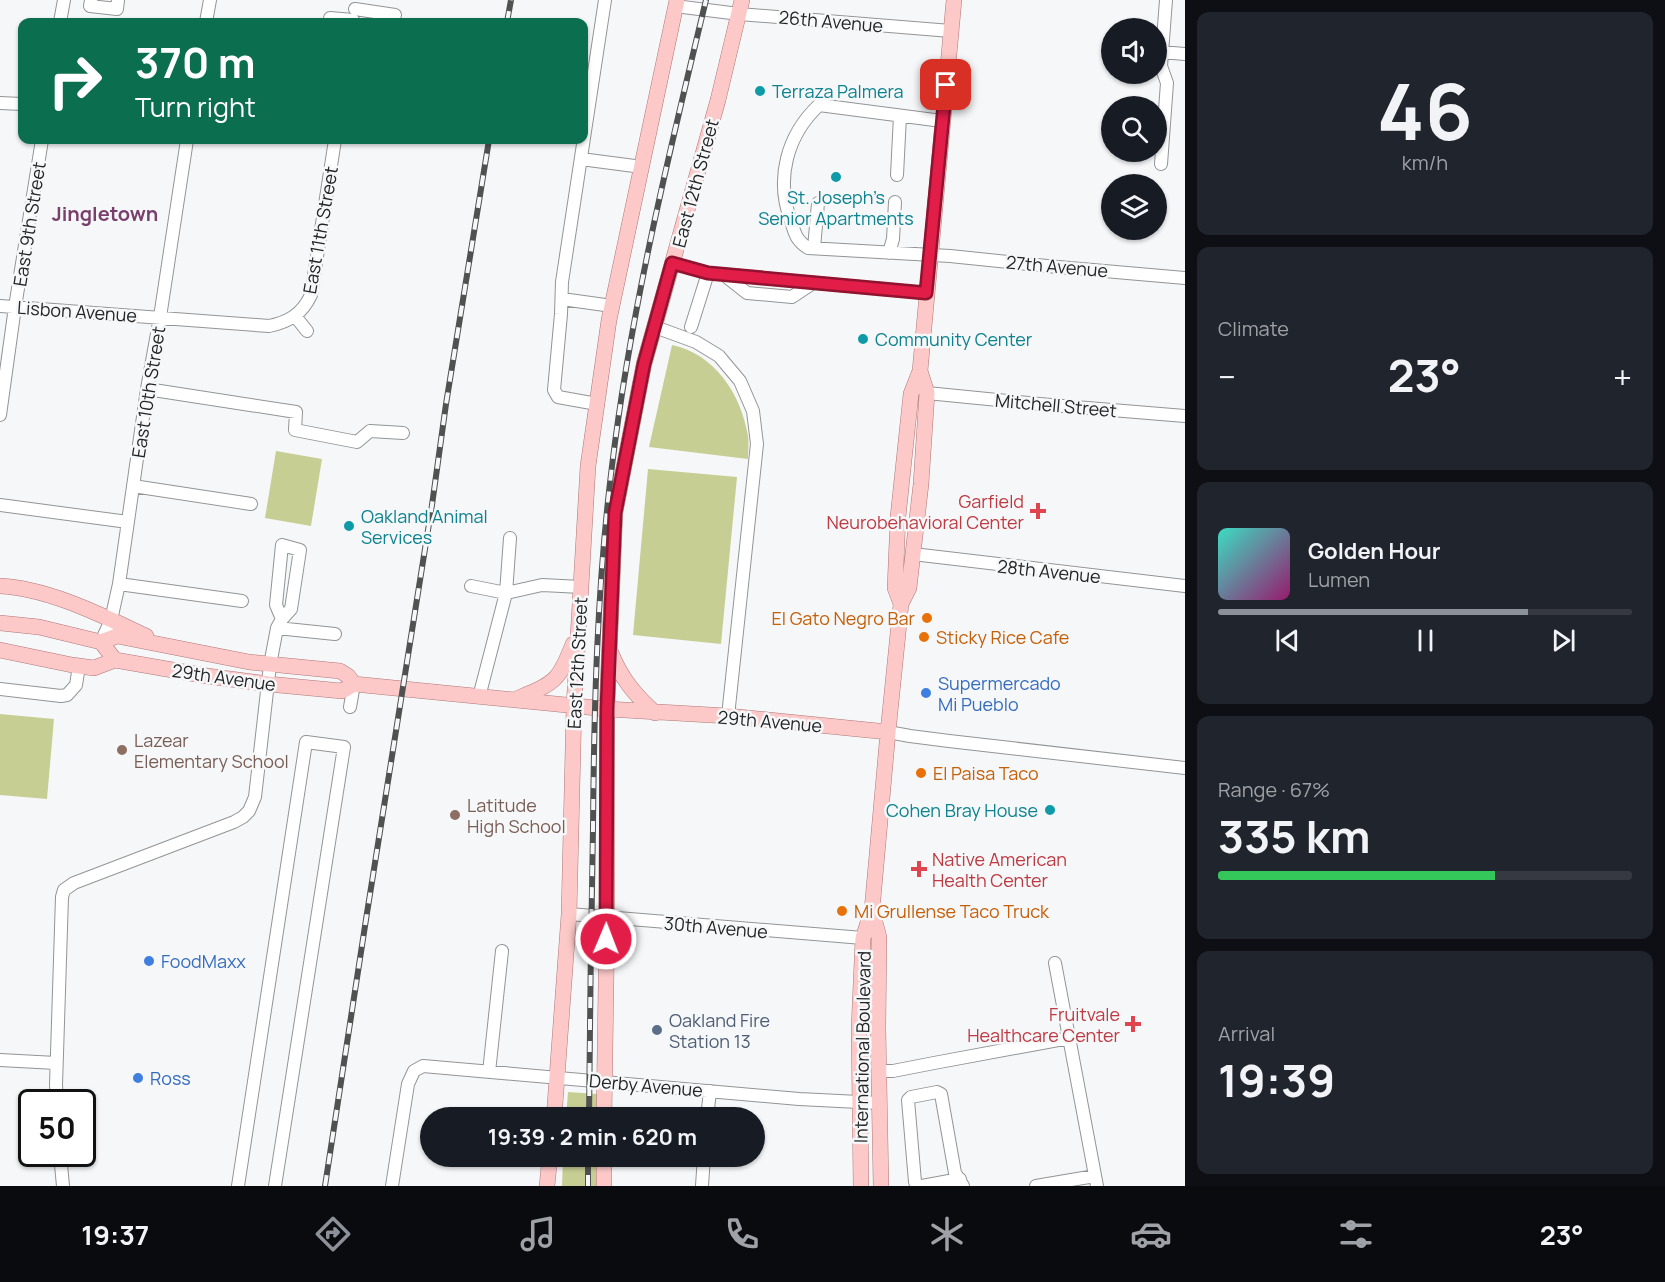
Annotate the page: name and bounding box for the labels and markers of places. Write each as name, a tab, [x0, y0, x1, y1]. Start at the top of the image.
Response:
pin	[920, 59, 971, 110]
place label: Terraza Palmera	[772, 79, 904, 103]
marker: Terraza Palmera	[753, 84, 767, 98]
marker: St. Joseph’s Senior Apartments	[829, 170, 843, 184]
place label: St. Joseph’s Senior Apartments	[758, 185, 914, 230]
place label: Community Center	[875, 327, 1033, 351]
marker: Community Center	[856, 332, 870, 346]
place label: Garfield Neurobehavioral Center	[826, 489, 1025, 534]
marker: Garfield Neurobehavioral Center	[1029, 502, 1047, 520]
place label: Oakland Animal Services	[361, 504, 488, 549]
marker: Oakland Animal Services	[342, 519, 356, 533]
place label: El Gato Negro Bar	[772, 606, 915, 630]
marker: El Gato Negro Bar	[920, 611, 934, 625]
place label: Sticky Rice Cafe	[936, 625, 1069, 649]
marker: Sticky Rice Cafe	[917, 630, 931, 644]
place label: Supermercado Mi Pueblo	[938, 671, 1061, 716]
marker: Supermercado Mi Pueblo	[919, 686, 933, 700]
place label: Lazear Elementary School	[134, 728, 289, 773]
marker: Lazear Elementary School	[115, 743, 129, 757]
place label: El Paisa Taco	[933, 761, 1039, 785]
marker: El Paisa Taco	[914, 766, 928, 780]
place label: Latitude High School	[467, 793, 566, 838]
place label: Cohen Bray House	[886, 798, 1038, 822]
marker: Cohen Bray House	[1043, 803, 1057, 817]
marker: Latitude High School	[448, 808, 462, 822]
place label: Native American Health Center	[932, 847, 1067, 892]
marker: Native American Health Center	[910, 860, 928, 878]
place label: Mi Grullense Taco Truck	[854, 899, 1050, 923]
marker: Mi Grullense Taco Truck	[835, 904, 849, 918]
place label: FoodMaxx	[161, 949, 246, 973]
marker: FoodMaxx	[142, 954, 156, 968]
place label: Fruitvale Healthcare Center	[967, 1002, 1121, 1047]
place label: Oakland Fire Station 13	[669, 1008, 770, 1053]
marker: Fruitvale Healthcare Center	[1124, 1015, 1142, 1033]
marker: Oakland Fire Station 13	[650, 1023, 664, 1037]
place label: Ross	[150, 1066, 191, 1090]
marker: Ross	[131, 1071, 145, 1085]

